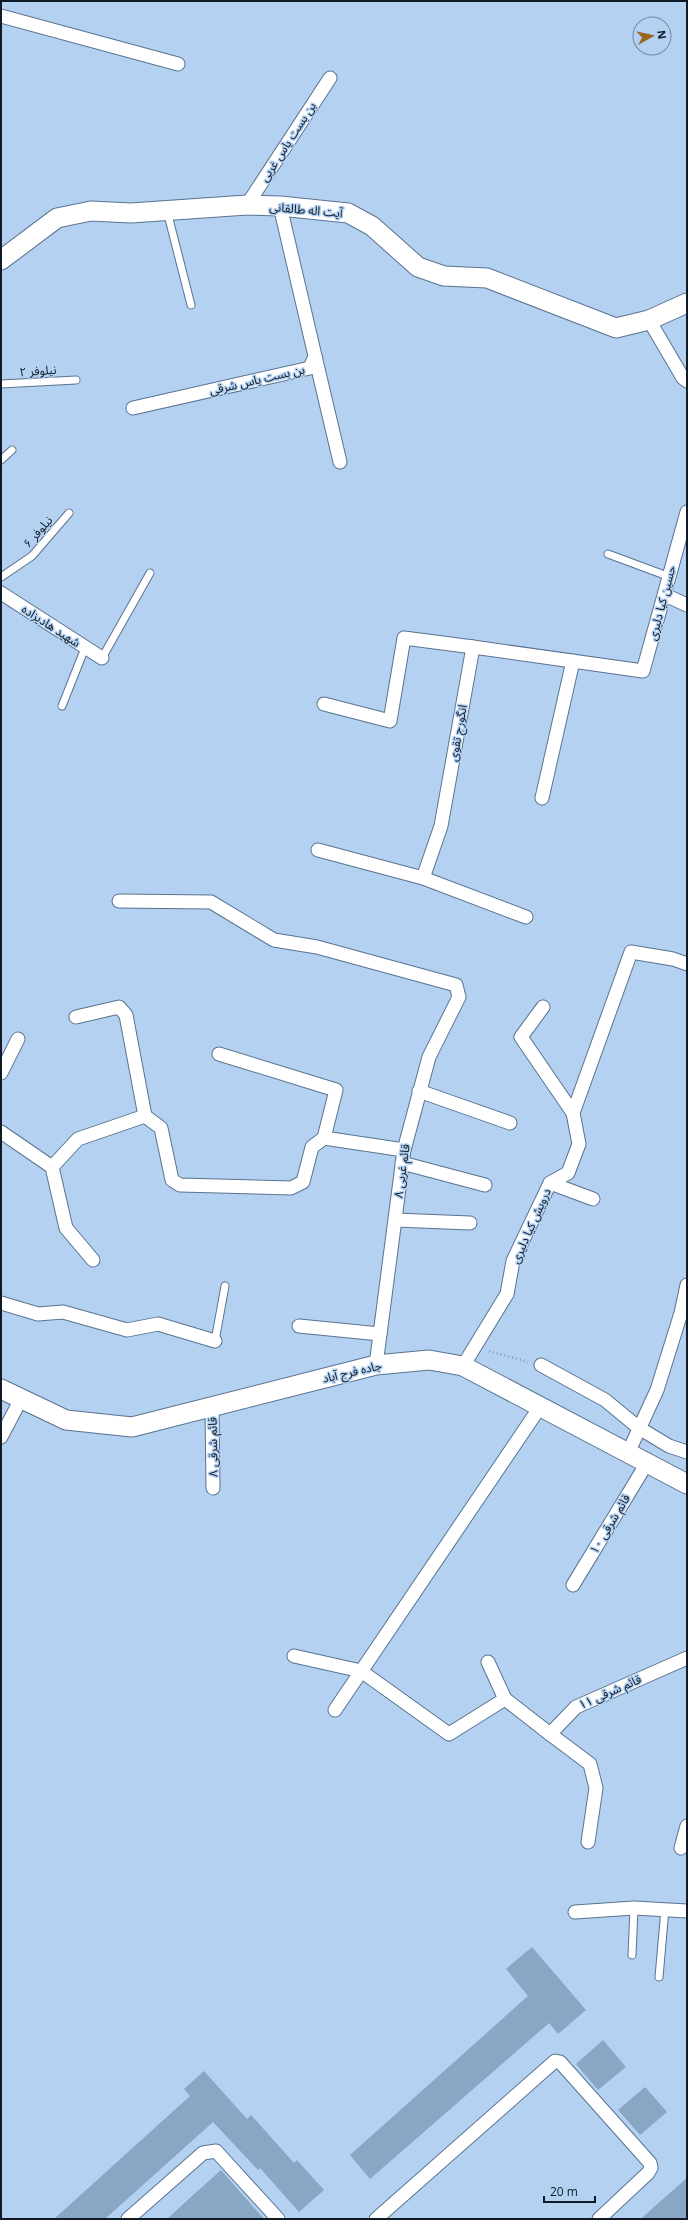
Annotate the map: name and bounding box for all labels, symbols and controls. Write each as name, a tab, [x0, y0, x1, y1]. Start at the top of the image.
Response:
north arrow	[632, 16, 672, 56]
text: N	[654, 29, 670, 40]
street label: بن بست یاس غربی	[255, 99, 320, 185]
street label: آیت اله طالقانی	[269, 198, 344, 221]
street label: بن بست یاس شرقی	[207, 360, 306, 399]
street label: نیلوفر ۲	[19, 361, 57, 380]
street label: نیلوفر ۶	[19, 512, 56, 551]
street label: حسین کیا دلیری	[643, 564, 680, 642]
street label: شهید هادیزاده	[19, 600, 84, 651]
street label: انگورج تقوی	[444, 703, 472, 763]
street label: قائم غربی ۸	[389, 1143, 415, 1199]
street label: درویش کیا دلیری	[506, 1185, 555, 1266]
street label: جاده فرج آباد	[321, 1356, 383, 1388]
street label: قائم شرقی ۸	[203, 1417, 223, 1477]
street label: قائم شرقی ۱۰	[585, 1491, 635, 1557]
street label: قائم شرقی ۱۱	[576, 1670, 644, 1714]
scale bar	[544, 2178, 595, 2204]
text: 20 m	[550, 2183, 578, 2200]

